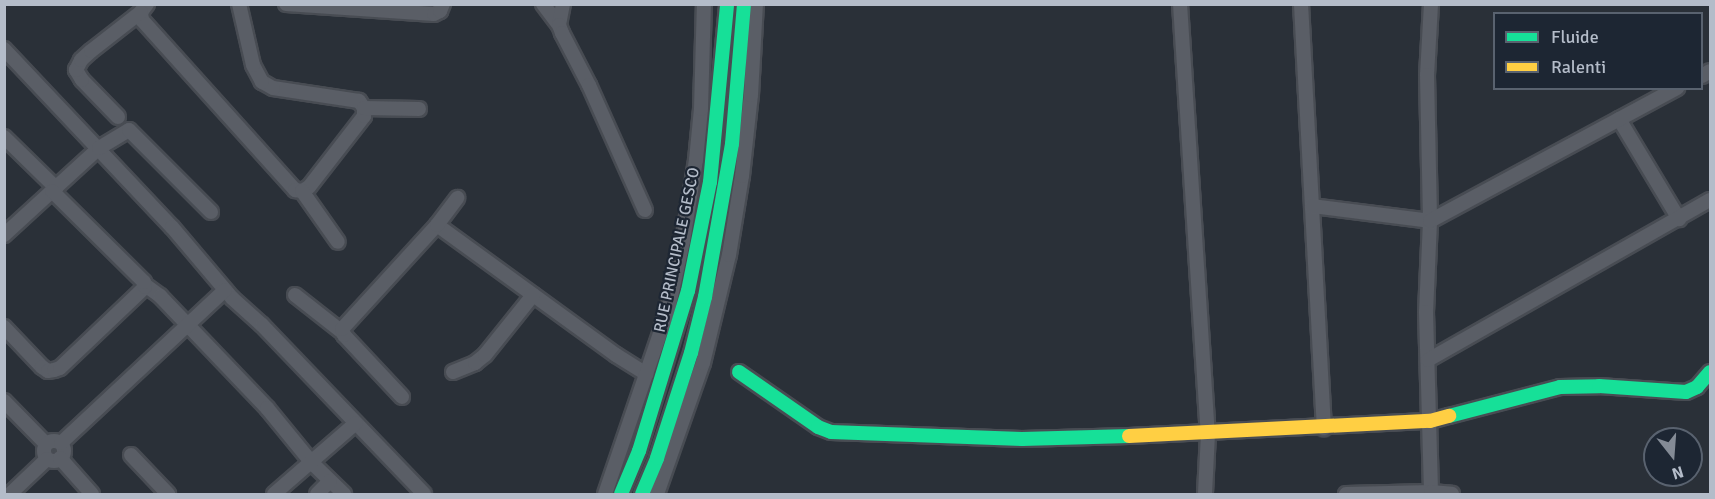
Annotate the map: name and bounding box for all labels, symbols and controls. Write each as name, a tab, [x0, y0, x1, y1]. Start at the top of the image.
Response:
legend	[1493, 12, 1703, 90]
text: Fluide	[1551, 26, 1599, 48]
text: Ralenti	[1551, 56, 1606, 78]
street label: RUE PRINCIPALE GESCO	[650, 166, 704, 334]
north arrow	[1643, 427, 1703, 487]
text: N	[1669, 461, 1686, 483]

